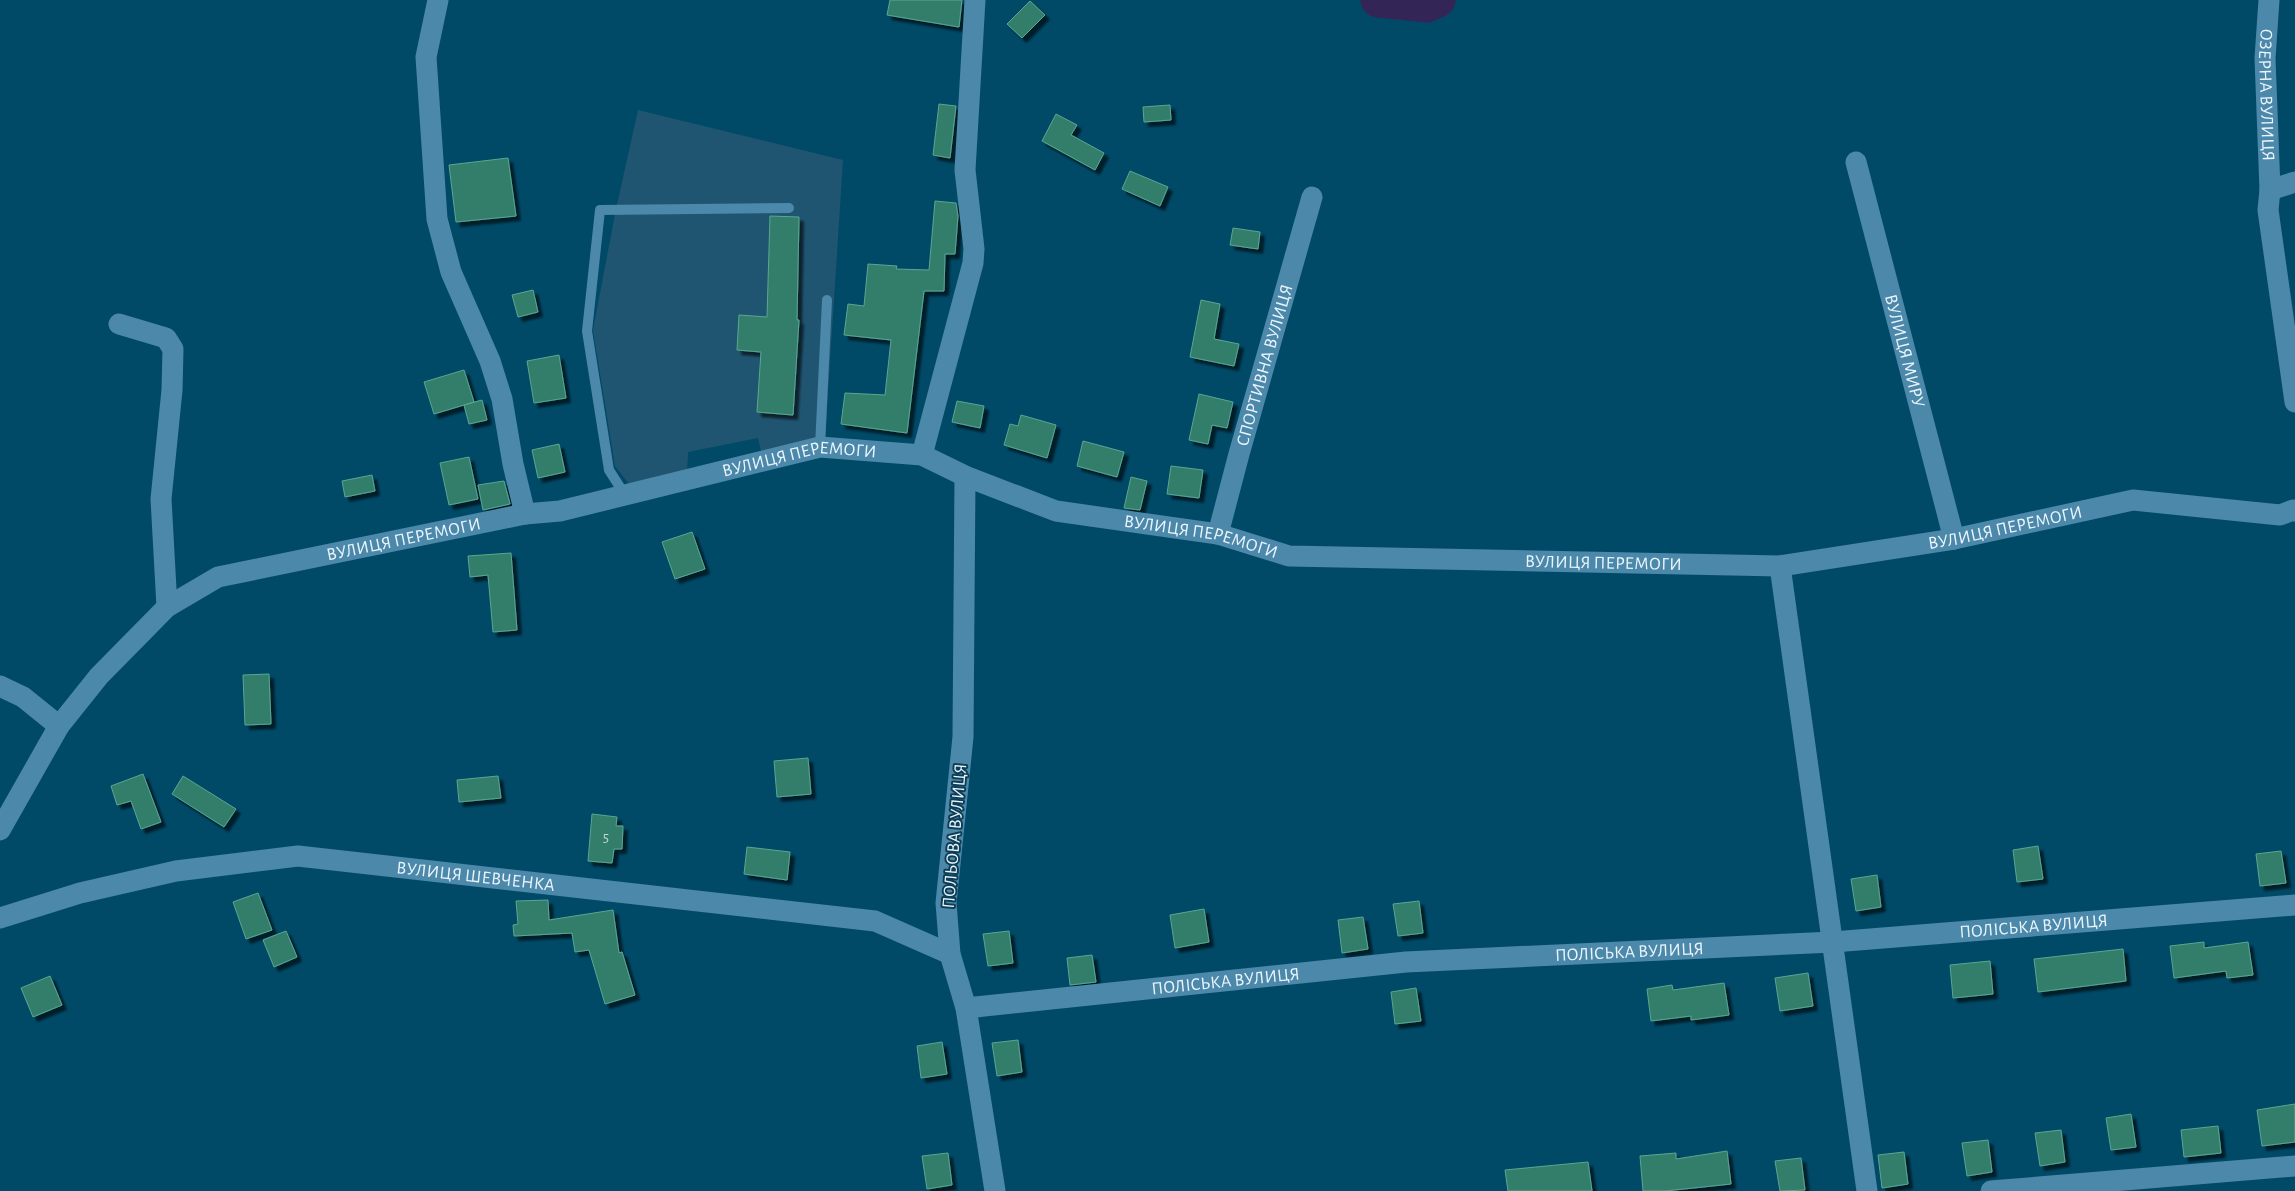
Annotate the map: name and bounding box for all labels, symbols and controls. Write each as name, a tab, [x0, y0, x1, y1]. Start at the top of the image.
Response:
street label: ОЗЕРНА ВУЛИЦЯ	[2255, 28, 2277, 162]
street label: СПОРТИВНА ВУЛИЦЯ	[1234, 283, 1297, 448]
street label: ВУЛИЦЯ МИРУ	[1881, 292, 1927, 409]
street label: ВУЛИЦЯ ПЕРЕМОГИ	[720, 439, 877, 481]
street label: ВУЛИЦЯ ПЕРЕМОГИ	[1927, 503, 2084, 553]
street label: ВУЛИЦЯ ПЕРЕМОГИ	[1123, 513, 1280, 562]
street label: ВУЛИЦЯ ПЕРЕМОГИ	[325, 515, 482, 565]
street label: ВУЛИЦЯ ПЕРЕМОГИ	[1525, 553, 1682, 574]
street label: ПОЛЬОВА ВУЛИЦЯ	[940, 763, 970, 909]
house number: 5	[603, 830, 609, 845]
street label: ВУЛИЦЯ ШЕВЧЕНКА	[395, 859, 556, 895]
street label: ПОЛІСЬКА ВУЛИЦЯ	[1959, 912, 2109, 942]
street label: ПОЛІСЬКА ВУЛИЦЯ	[1555, 940, 1704, 965]
street label: ПОЛІСЬКА ВУЛИЦЯ	[1151, 965, 1301, 999]

